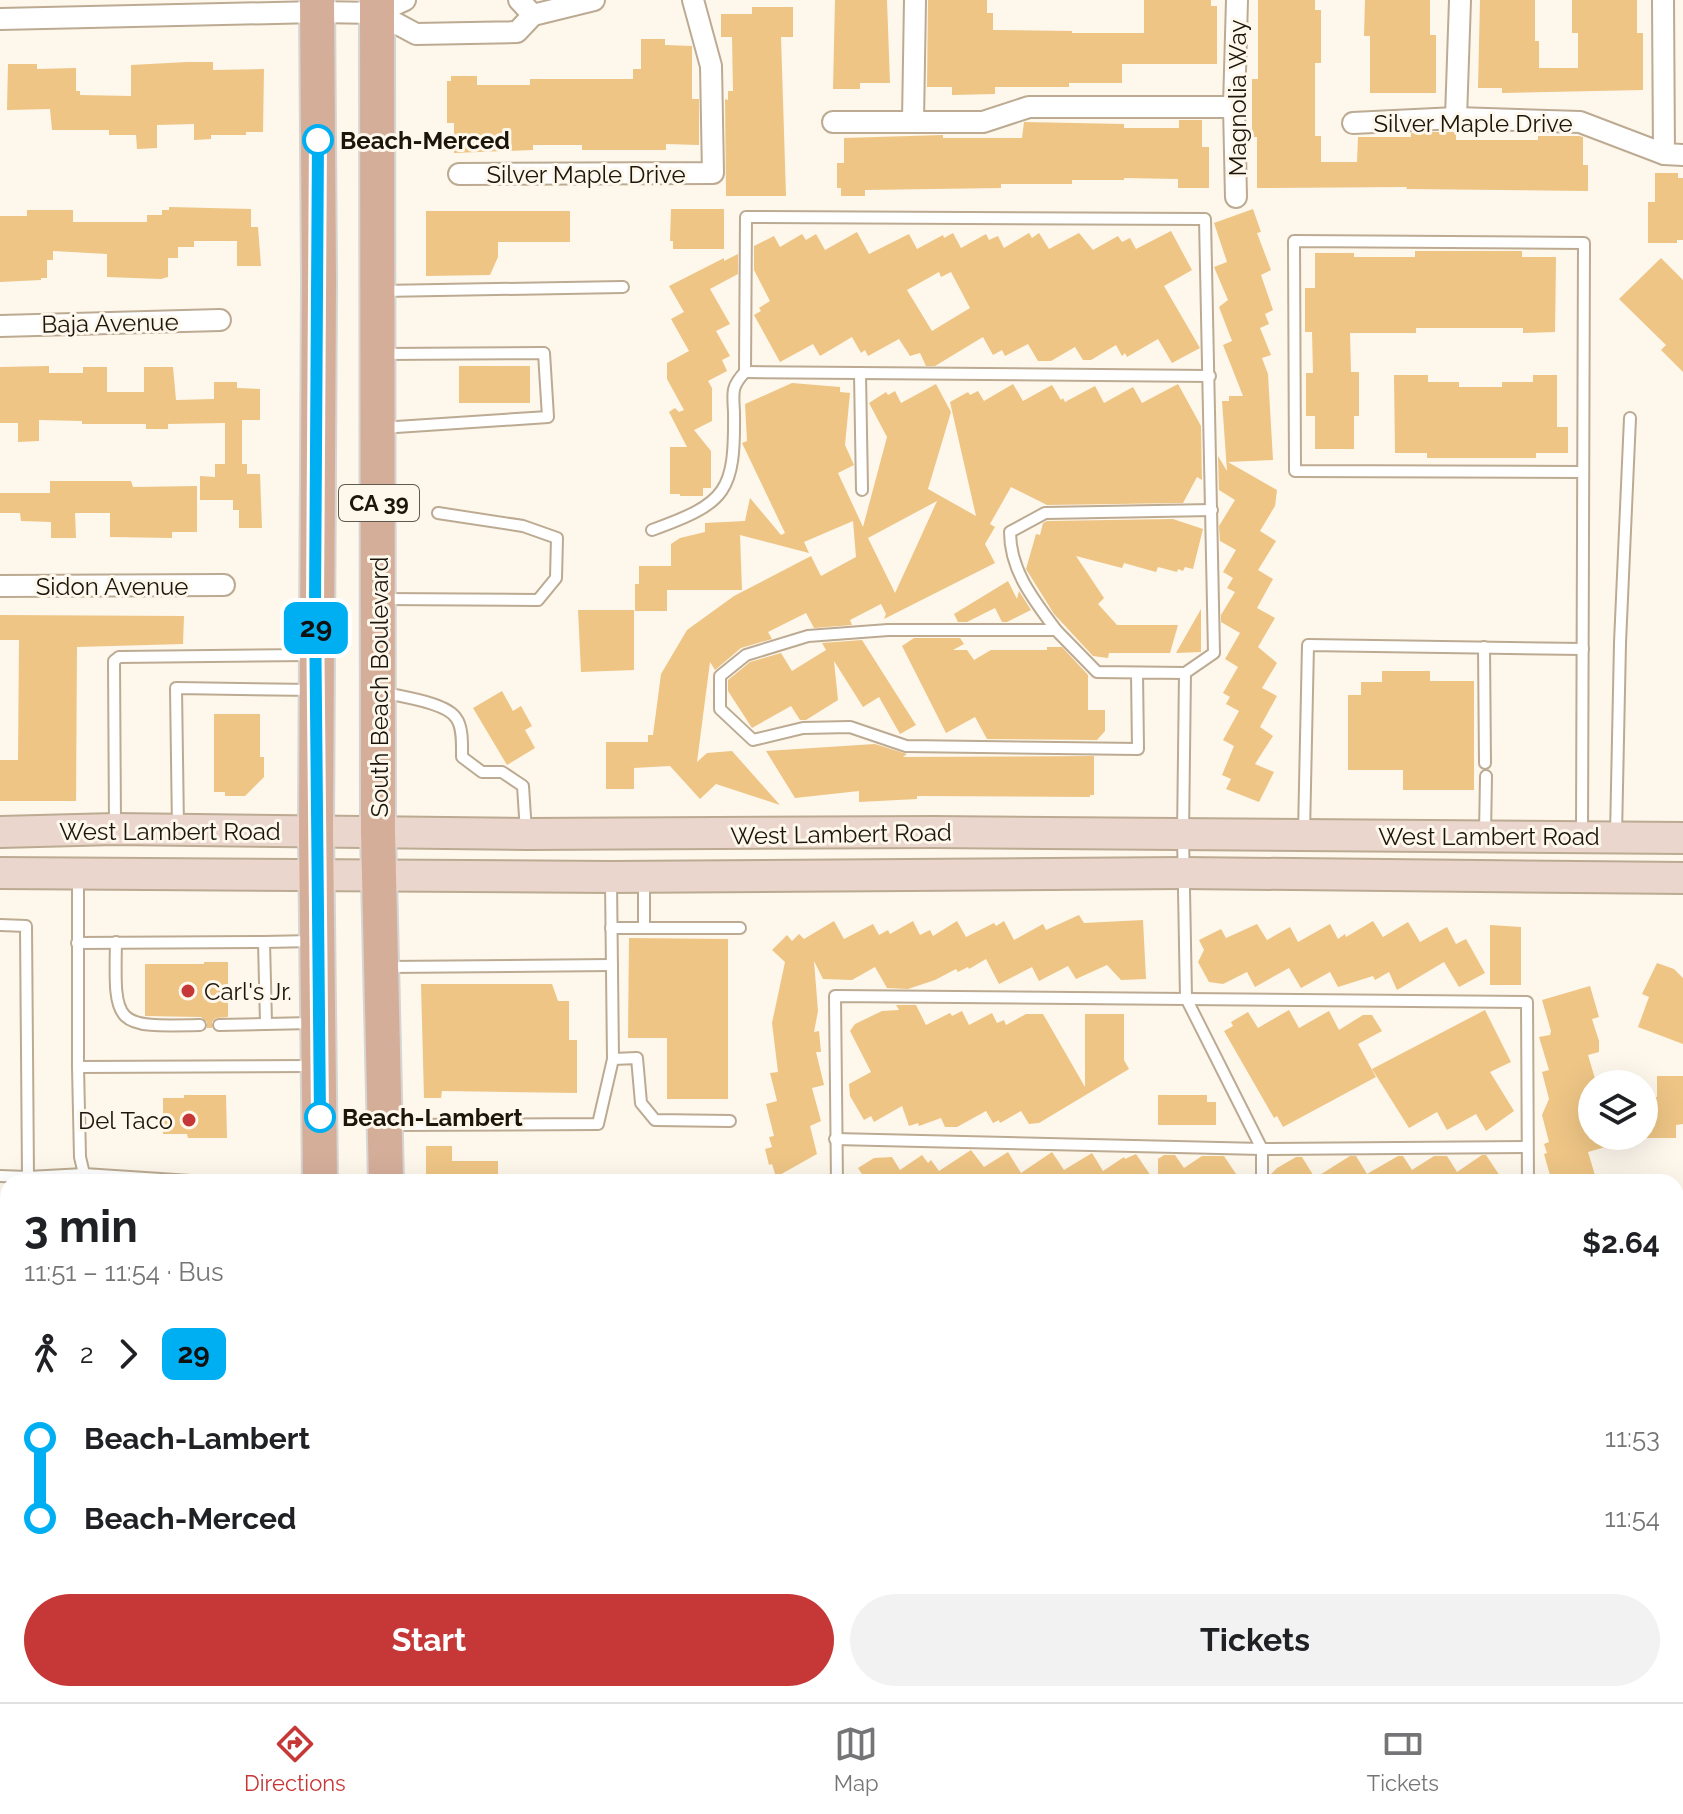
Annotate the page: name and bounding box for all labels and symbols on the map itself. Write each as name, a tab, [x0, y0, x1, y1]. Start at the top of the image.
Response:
street label: Magnolia Way	[1223, 20, 1252, 176]
street label: Silver Maple Drive	[1373, 109, 1573, 138]
marker: Beach-Merced	[303, 125, 333, 155]
place label: Beach-Merced	[340, 126, 510, 155]
street label: Silver Maple Drive	[486, 160, 686, 189]
street label: Baja Avenue	[41, 307, 179, 339]
road number: CA 39	[339, 485, 419, 521]
street label: South Beach Boulevard	[365, 556, 394, 818]
street label: Sidon Avenue	[36, 572, 188, 601]
line badge: 29	[280, 602, 352, 654]
street label: West Lambert Road	[59, 817, 281, 846]
street label: West Lambert Road	[730, 818, 952, 850]
street label: West Lambert Road	[1378, 822, 1600, 851]
place label: Carl's Jr.	[204, 977, 292, 1006]
marker: Carl's Jr.	[179, 982, 197, 1000]
marker: Beach-Lambert	[305, 1102, 335, 1132]
place label: Beach-Lambert	[342, 1103, 523, 1132]
place label: Del Taco	[78, 1106, 173, 1135]
marker: Del Taco	[180, 1111, 198, 1129]

